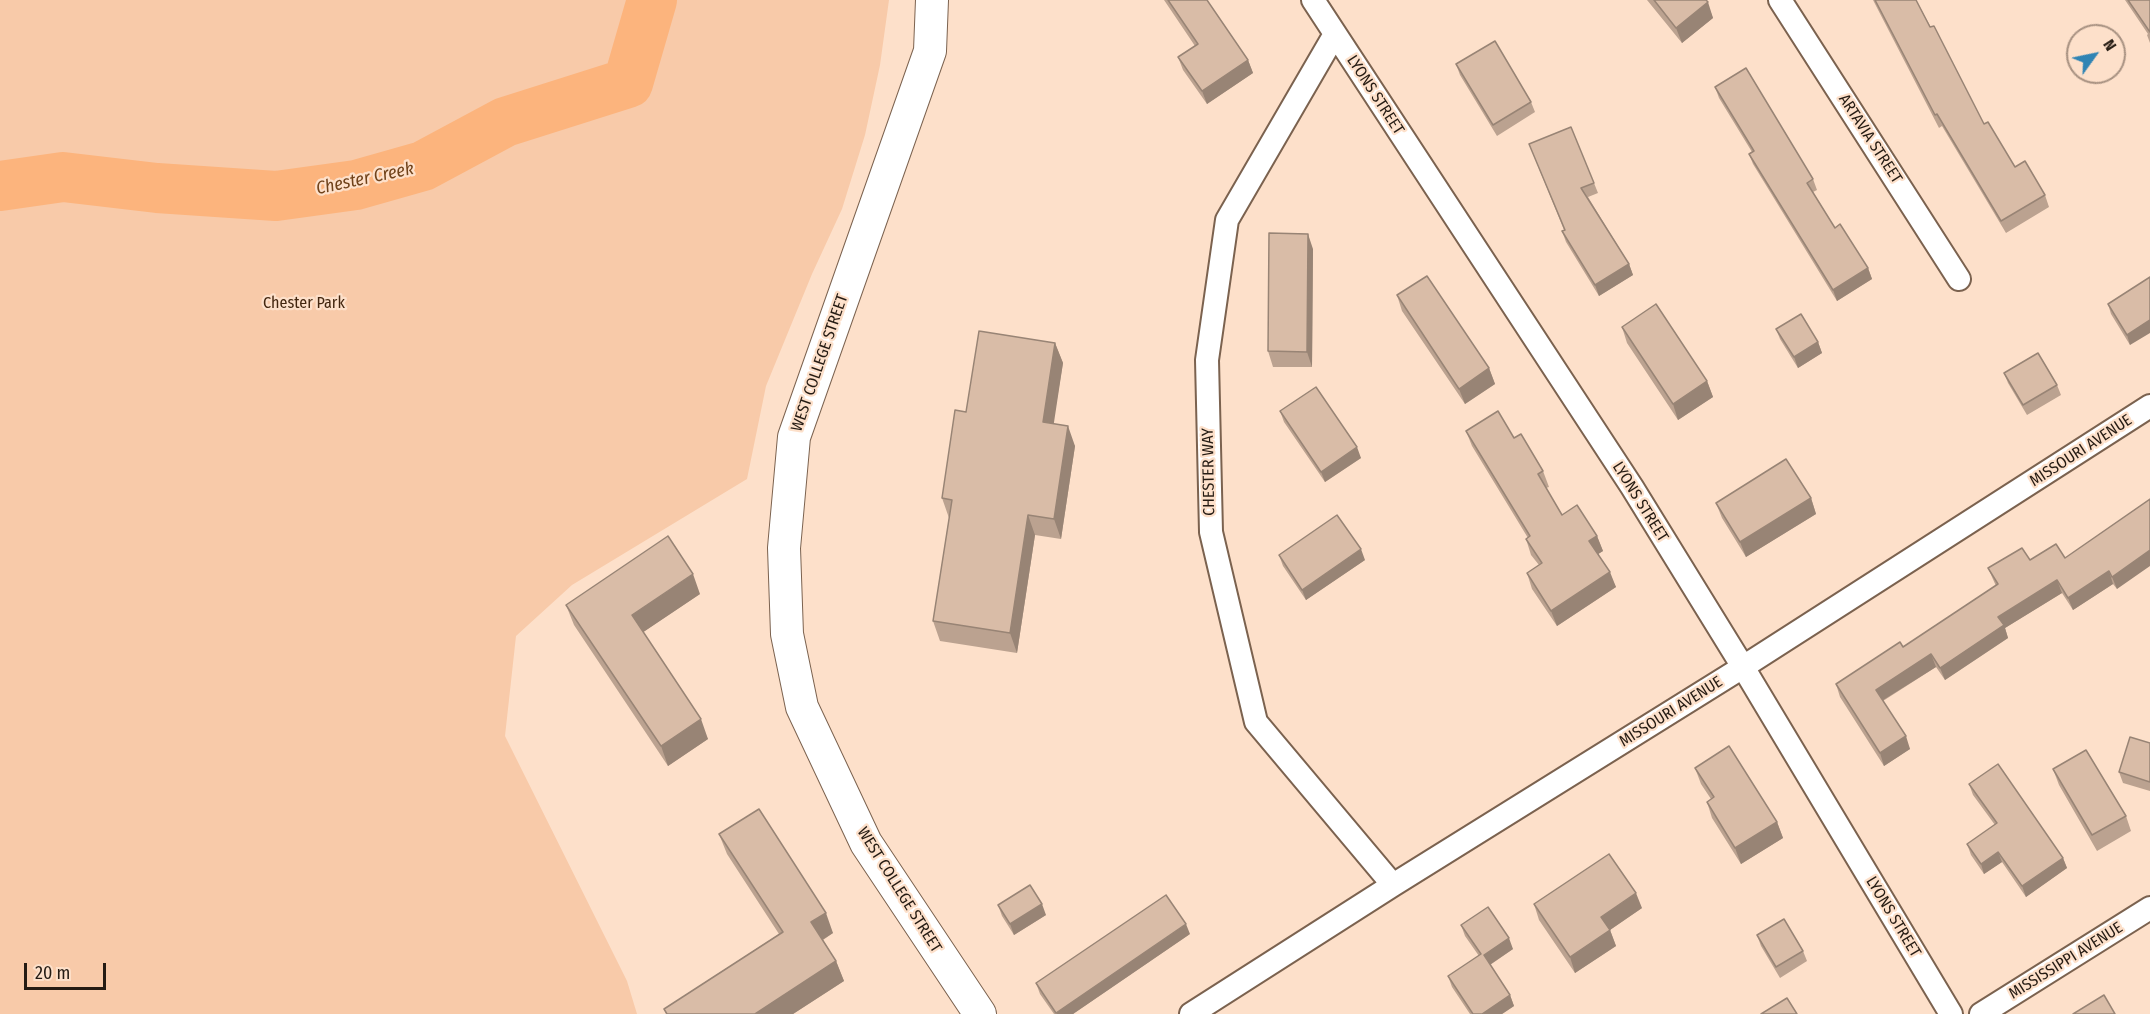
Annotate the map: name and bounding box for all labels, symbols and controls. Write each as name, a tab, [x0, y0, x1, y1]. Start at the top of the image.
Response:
north arrow	[2066, 24, 2126, 84]
text: N	[2099, 36, 2120, 54]
street label: LYONS STREET	[1342, 52, 1408, 138]
street label: ARTAVIA STREET	[1834, 91, 1906, 187]
water label: Chester Creek	[314, 158, 416, 200]
street label: WEST COLLEGE STREET	[787, 292, 853, 434]
park label: Chester Park	[263, 294, 345, 314]
street label: MISSOURI AVENUE	[2026, 411, 2136, 491]
street label: CHESTER WAY	[1199, 428, 1219, 516]
street label: LYONS STREET	[1608, 458, 1672, 546]
street label: MISSOURI AVENUE	[1616, 673, 1726, 751]
street label: WEST COLLEGE STREET	[853, 824, 945, 956]
street label: LYONS STREET	[1861, 873, 1925, 961]
street label: MISSISSIPPI AVENUE	[2006, 918, 2126, 1004]
scale bar	[27, 951, 110, 989]
text: 20 m	[35, 962, 70, 984]

